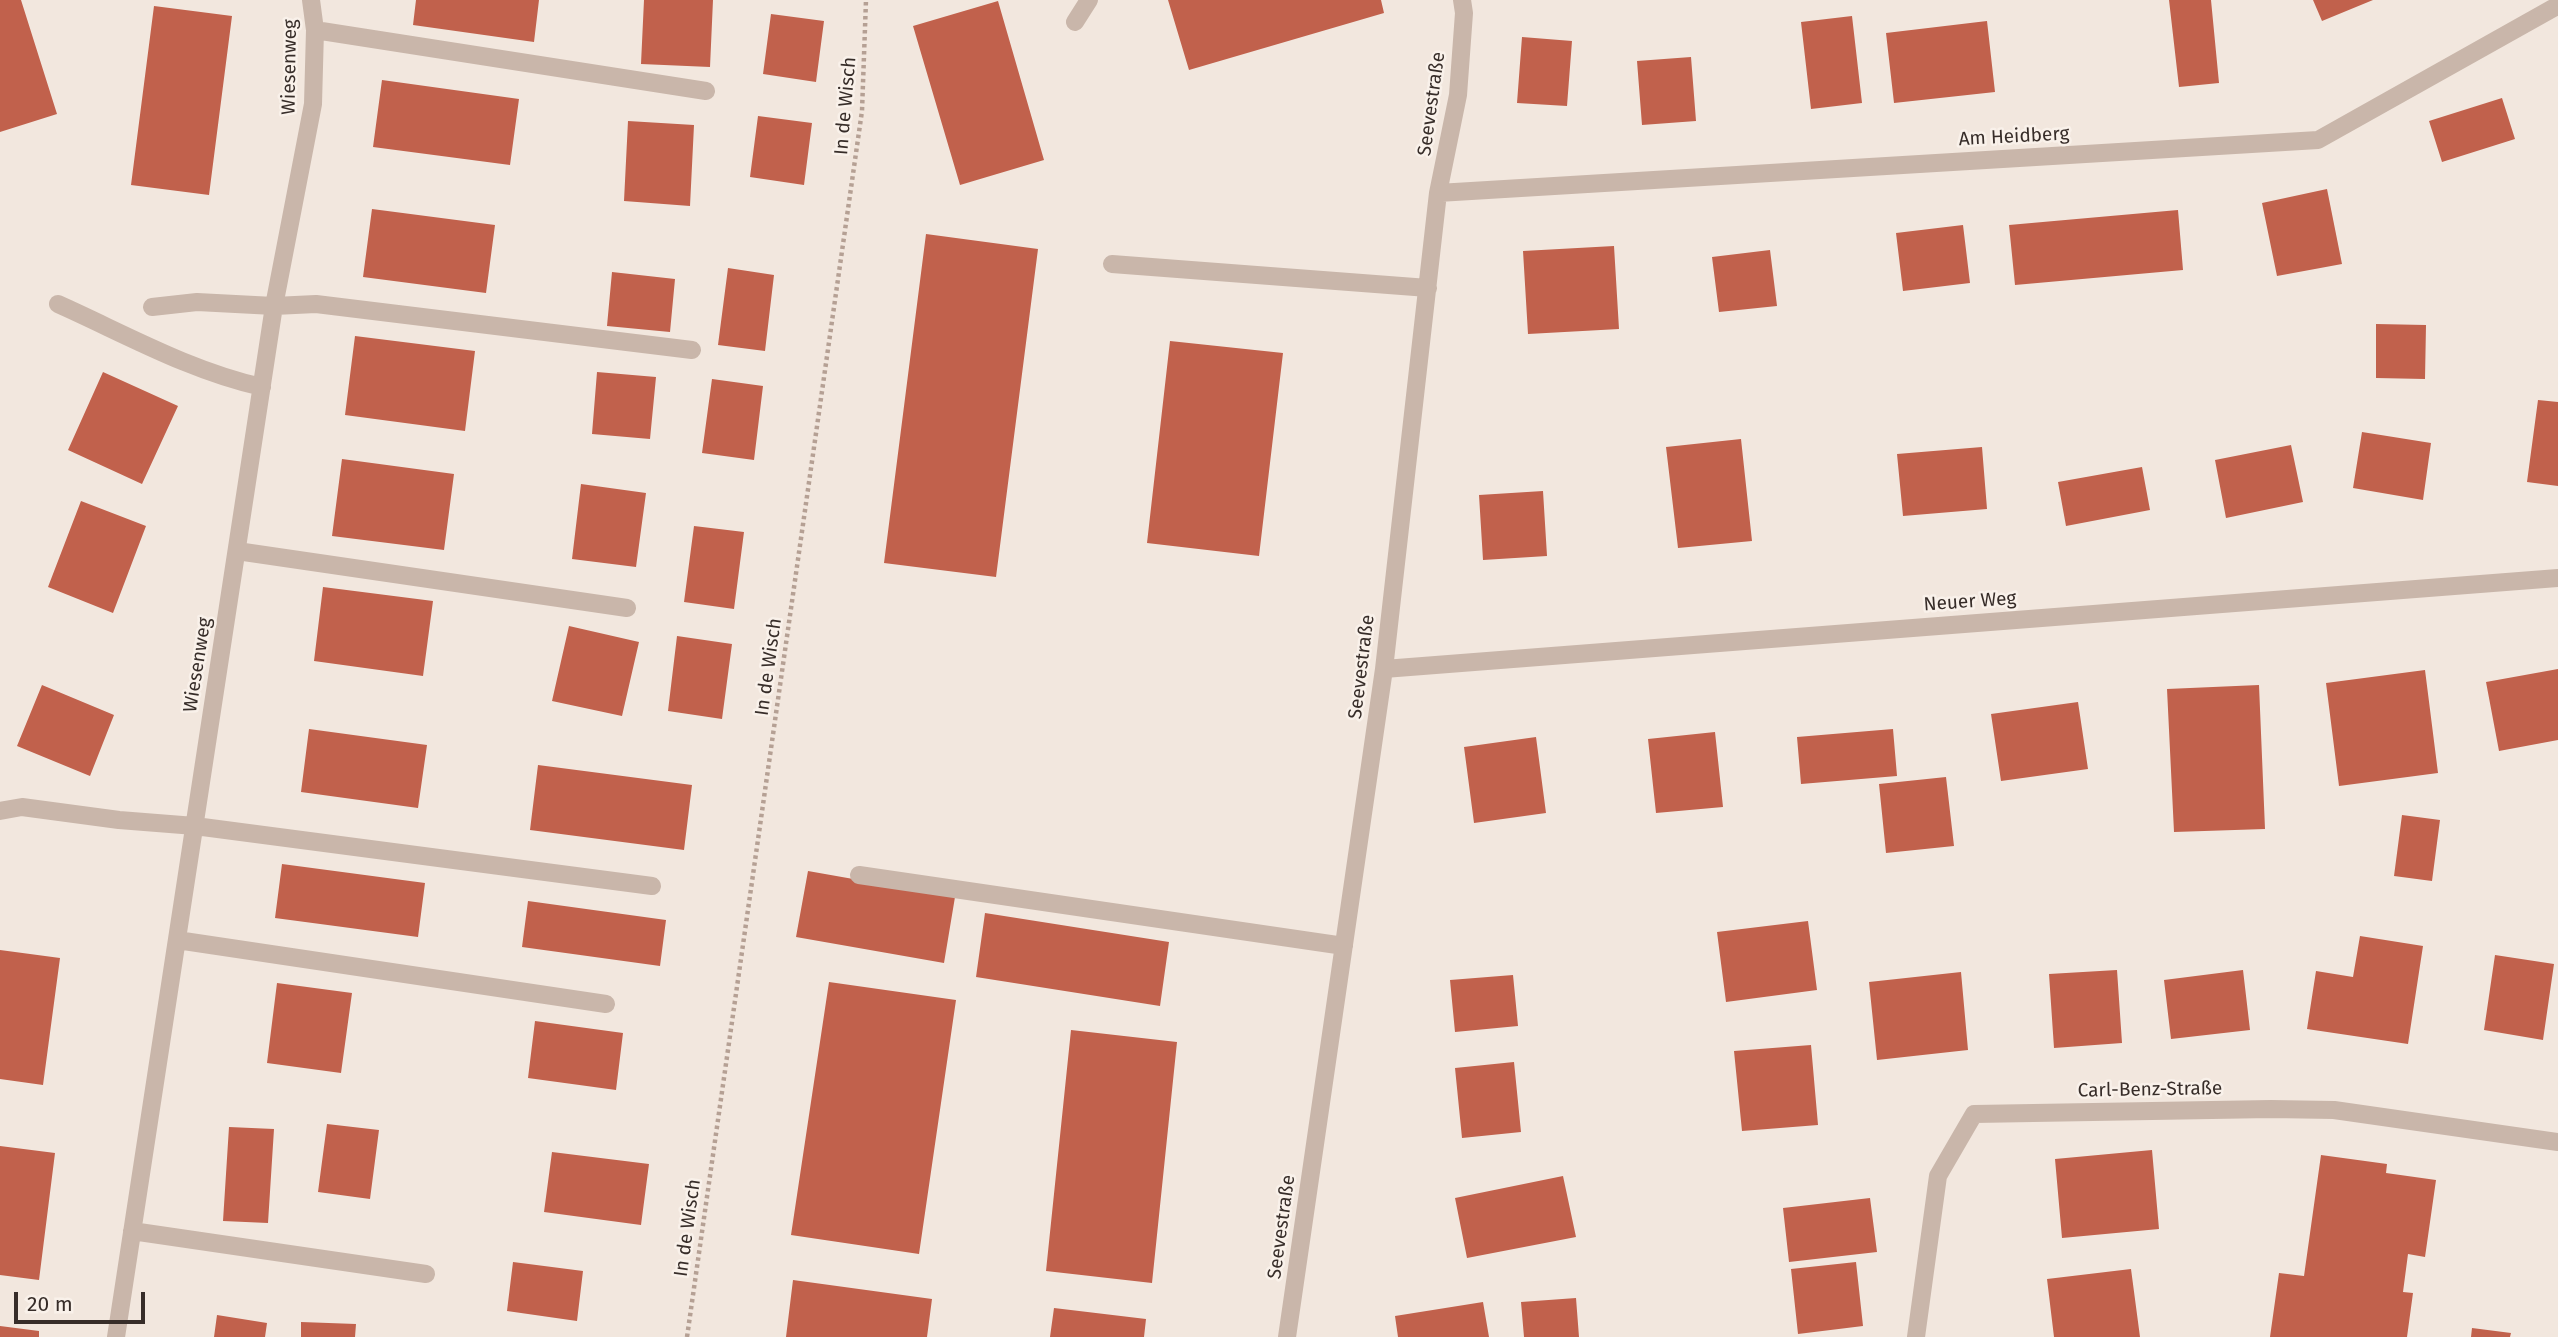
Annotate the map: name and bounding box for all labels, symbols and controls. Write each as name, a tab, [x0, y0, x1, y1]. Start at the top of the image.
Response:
street label: Wiesenweg	[278, 19, 302, 115]
street label: Seevestraße	[1413, 50, 1451, 158]
street label: In de Wisch	[830, 56, 862, 156]
street label: Am Heidberg	[1958, 123, 2070, 151]
street label: Neuer Weg	[1923, 587, 2017, 617]
street label: Seevestraße	[1344, 614, 1380, 720]
street label: Wiesenweg	[179, 616, 217, 714]
street label: In de Wisch	[751, 617, 787, 717]
street label: Carl-Benz-Straße	[2078, 1077, 2222, 1103]
street label: Seevestraße	[1263, 1173, 1301, 1281]
street label: In de Wisch	[670, 1178, 706, 1278]
scale bar	[18, 1278, 149, 1322]
text: 20 m	[27, 1291, 73, 1317]

